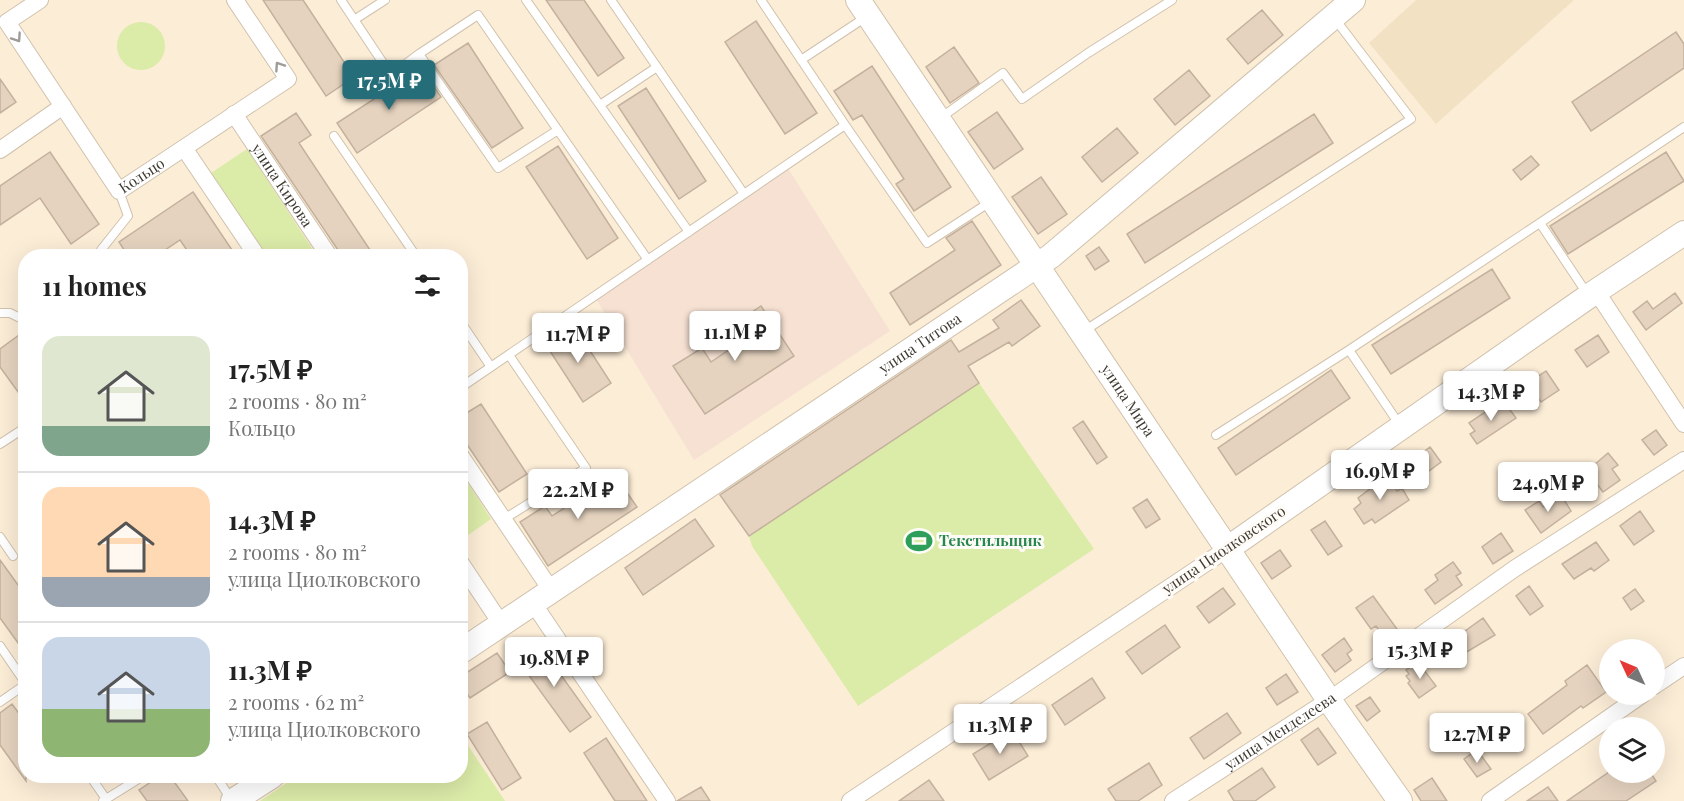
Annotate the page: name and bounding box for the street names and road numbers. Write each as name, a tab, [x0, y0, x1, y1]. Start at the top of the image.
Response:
street label: улица Кирова	[247, 138, 318, 231]
street label: Кольцо	[115, 153, 168, 197]
street label: улица Титова	[874, 308, 965, 378]
street label: улица Мира	[1096, 359, 1160, 441]
street label: улица Циолковского	[1157, 500, 1289, 598]
street label: улица Менделеева	[1220, 687, 1340, 774]

